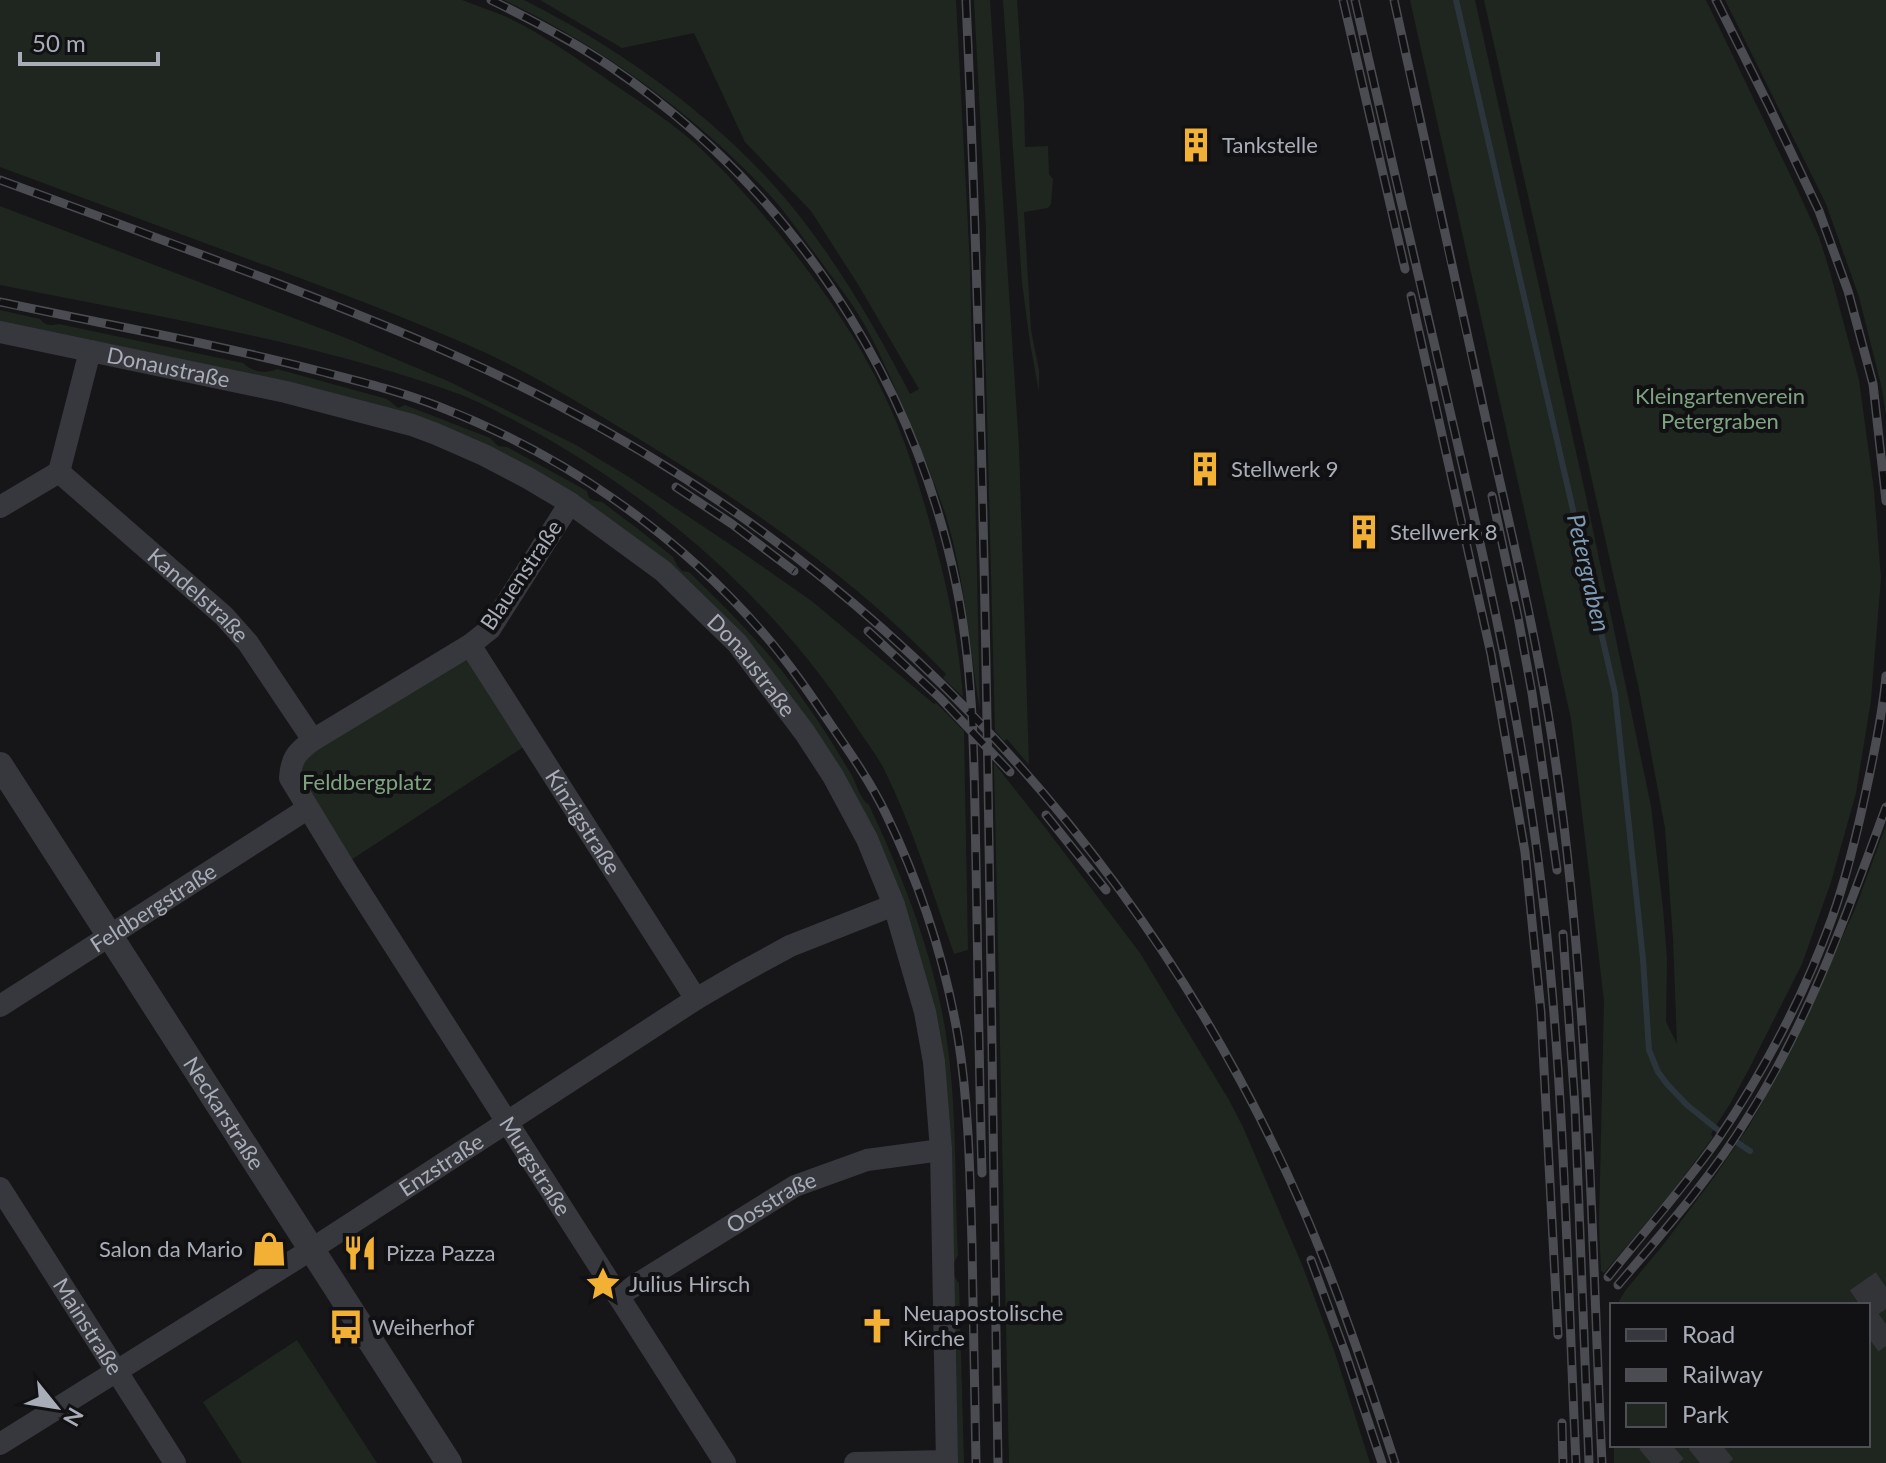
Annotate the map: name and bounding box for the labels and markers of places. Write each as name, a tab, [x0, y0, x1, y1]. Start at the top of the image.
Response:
building icon: Tankstelle	[1177, 126, 1215, 164]
place label: Tankstelle	[1222, 131, 1318, 158]
building icon: Stellwerk 9	[1186, 450, 1224, 488]
place label: Stellwerk 9	[1231, 455, 1339, 482]
building icon: Stellwerk 8	[1345, 513, 1383, 551]
place label: Stellwerk 8	[1390, 518, 1498, 545]
shop icon: Salon da Mario	[250, 1230, 288, 1268]
restaurant icon: Pizza Pazza	[341, 1234, 379, 1272]
place label: Salon da Mario	[99, 1235, 243, 1262]
place label: Pizza Pazza	[386, 1239, 496, 1266]
place icon: Julius Hirsch	[584, 1265, 622, 1303]
place label: Julius Hirsch	[629, 1270, 750, 1297]
place label: Neuapostolische Kirche	[903, 1299, 1063, 1351]
church icon: Neuapostolische Kirche	[858, 1307, 896, 1345]
bus stop icon: Weiherhof	[327, 1308, 365, 1346]
place label: Weiherhof	[372, 1313, 475, 1340]

